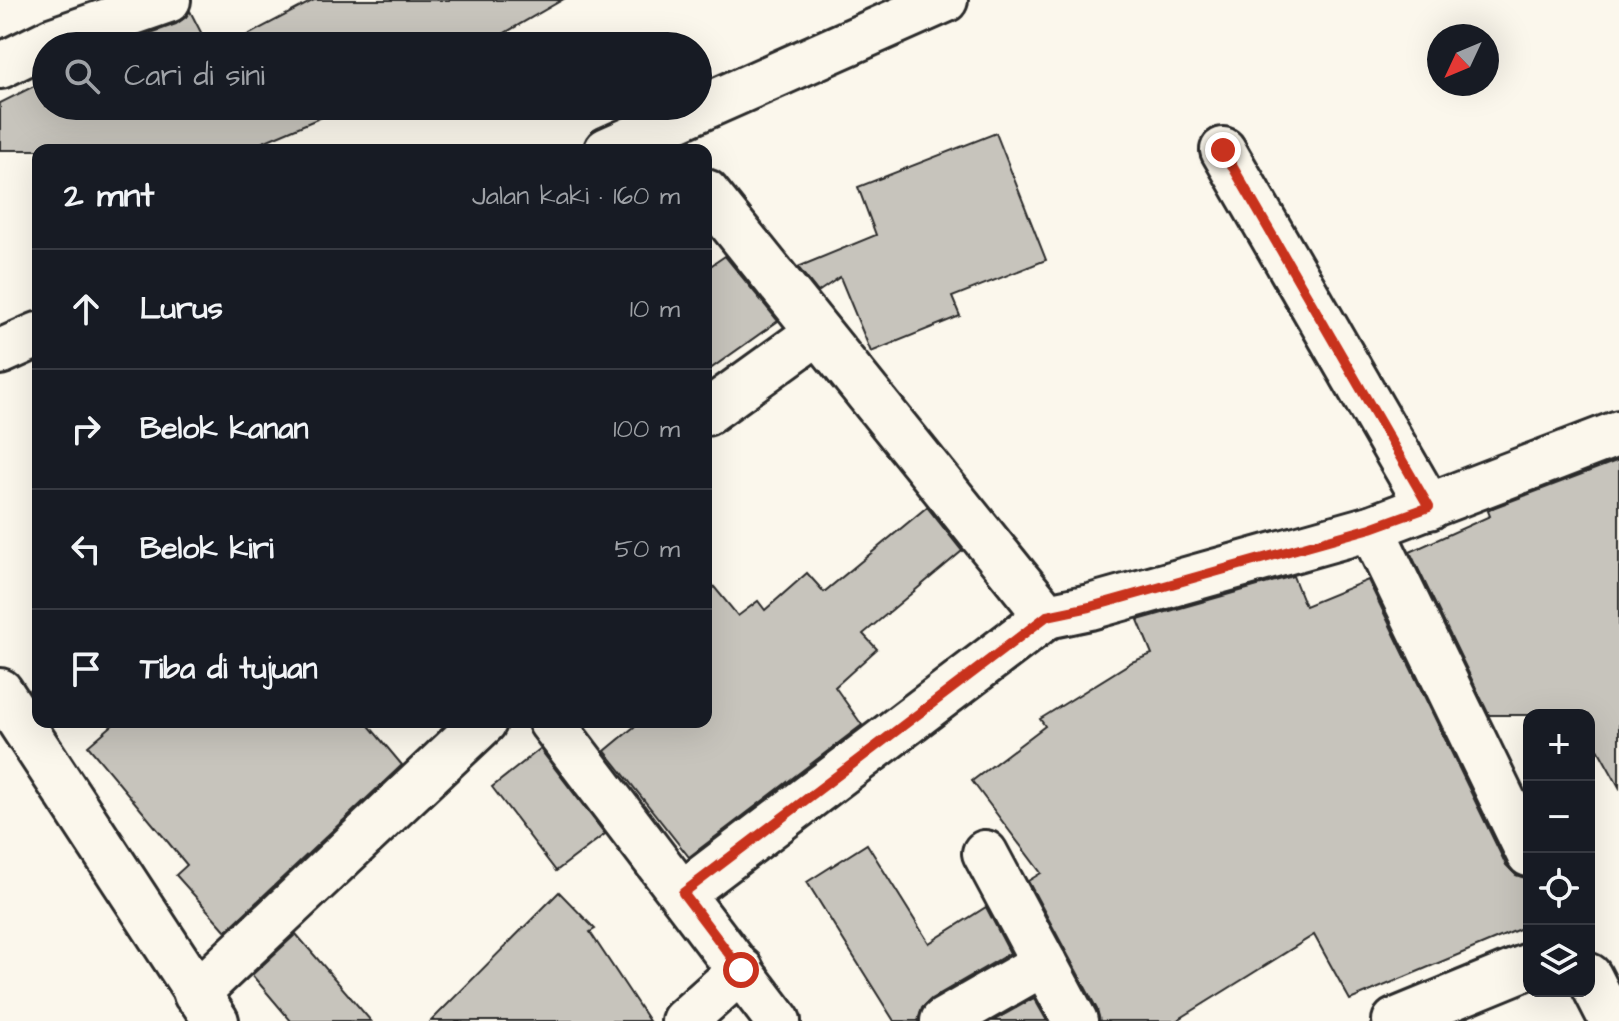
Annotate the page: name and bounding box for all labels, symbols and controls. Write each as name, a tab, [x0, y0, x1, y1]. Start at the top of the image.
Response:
north arrow	[1427, 24, 1499, 96]
search box	[32, 32, 712, 120]
icon: search	[60, 54, 104, 98]
text: Cari di sini	[124, 55, 265, 97]
route end	[1205, 132, 1241, 168]
text: 2 mnt	[64, 172, 154, 220]
text: Jalan kaki · 160 m	[472, 178, 680, 214]
icon: ahead	[64, 287, 108, 331]
text: Lurus	[140, 288, 223, 330]
text: 10 m	[630, 291, 680, 327]
icon: right	[64, 407, 108, 451]
text: Belok kanan	[140, 408, 309, 450]
text: 100 m	[613, 411, 680, 447]
icon: left	[64, 527, 108, 571]
text: Belok kiri	[140, 528, 274, 570]
text: 50 m	[615, 531, 680, 567]
icon: arrive	[64, 647, 108, 691]
text: Tiba di tujuan	[140, 648, 317, 690]
map controls	[1523, 709, 1595, 997]
button: +	[1523, 709, 1595, 781]
button: −	[1523, 781, 1595, 853]
button: locate	[1523, 853, 1595, 925]
button: layers	[1523, 925, 1595, 997]
route start	[723, 952, 759, 988]

